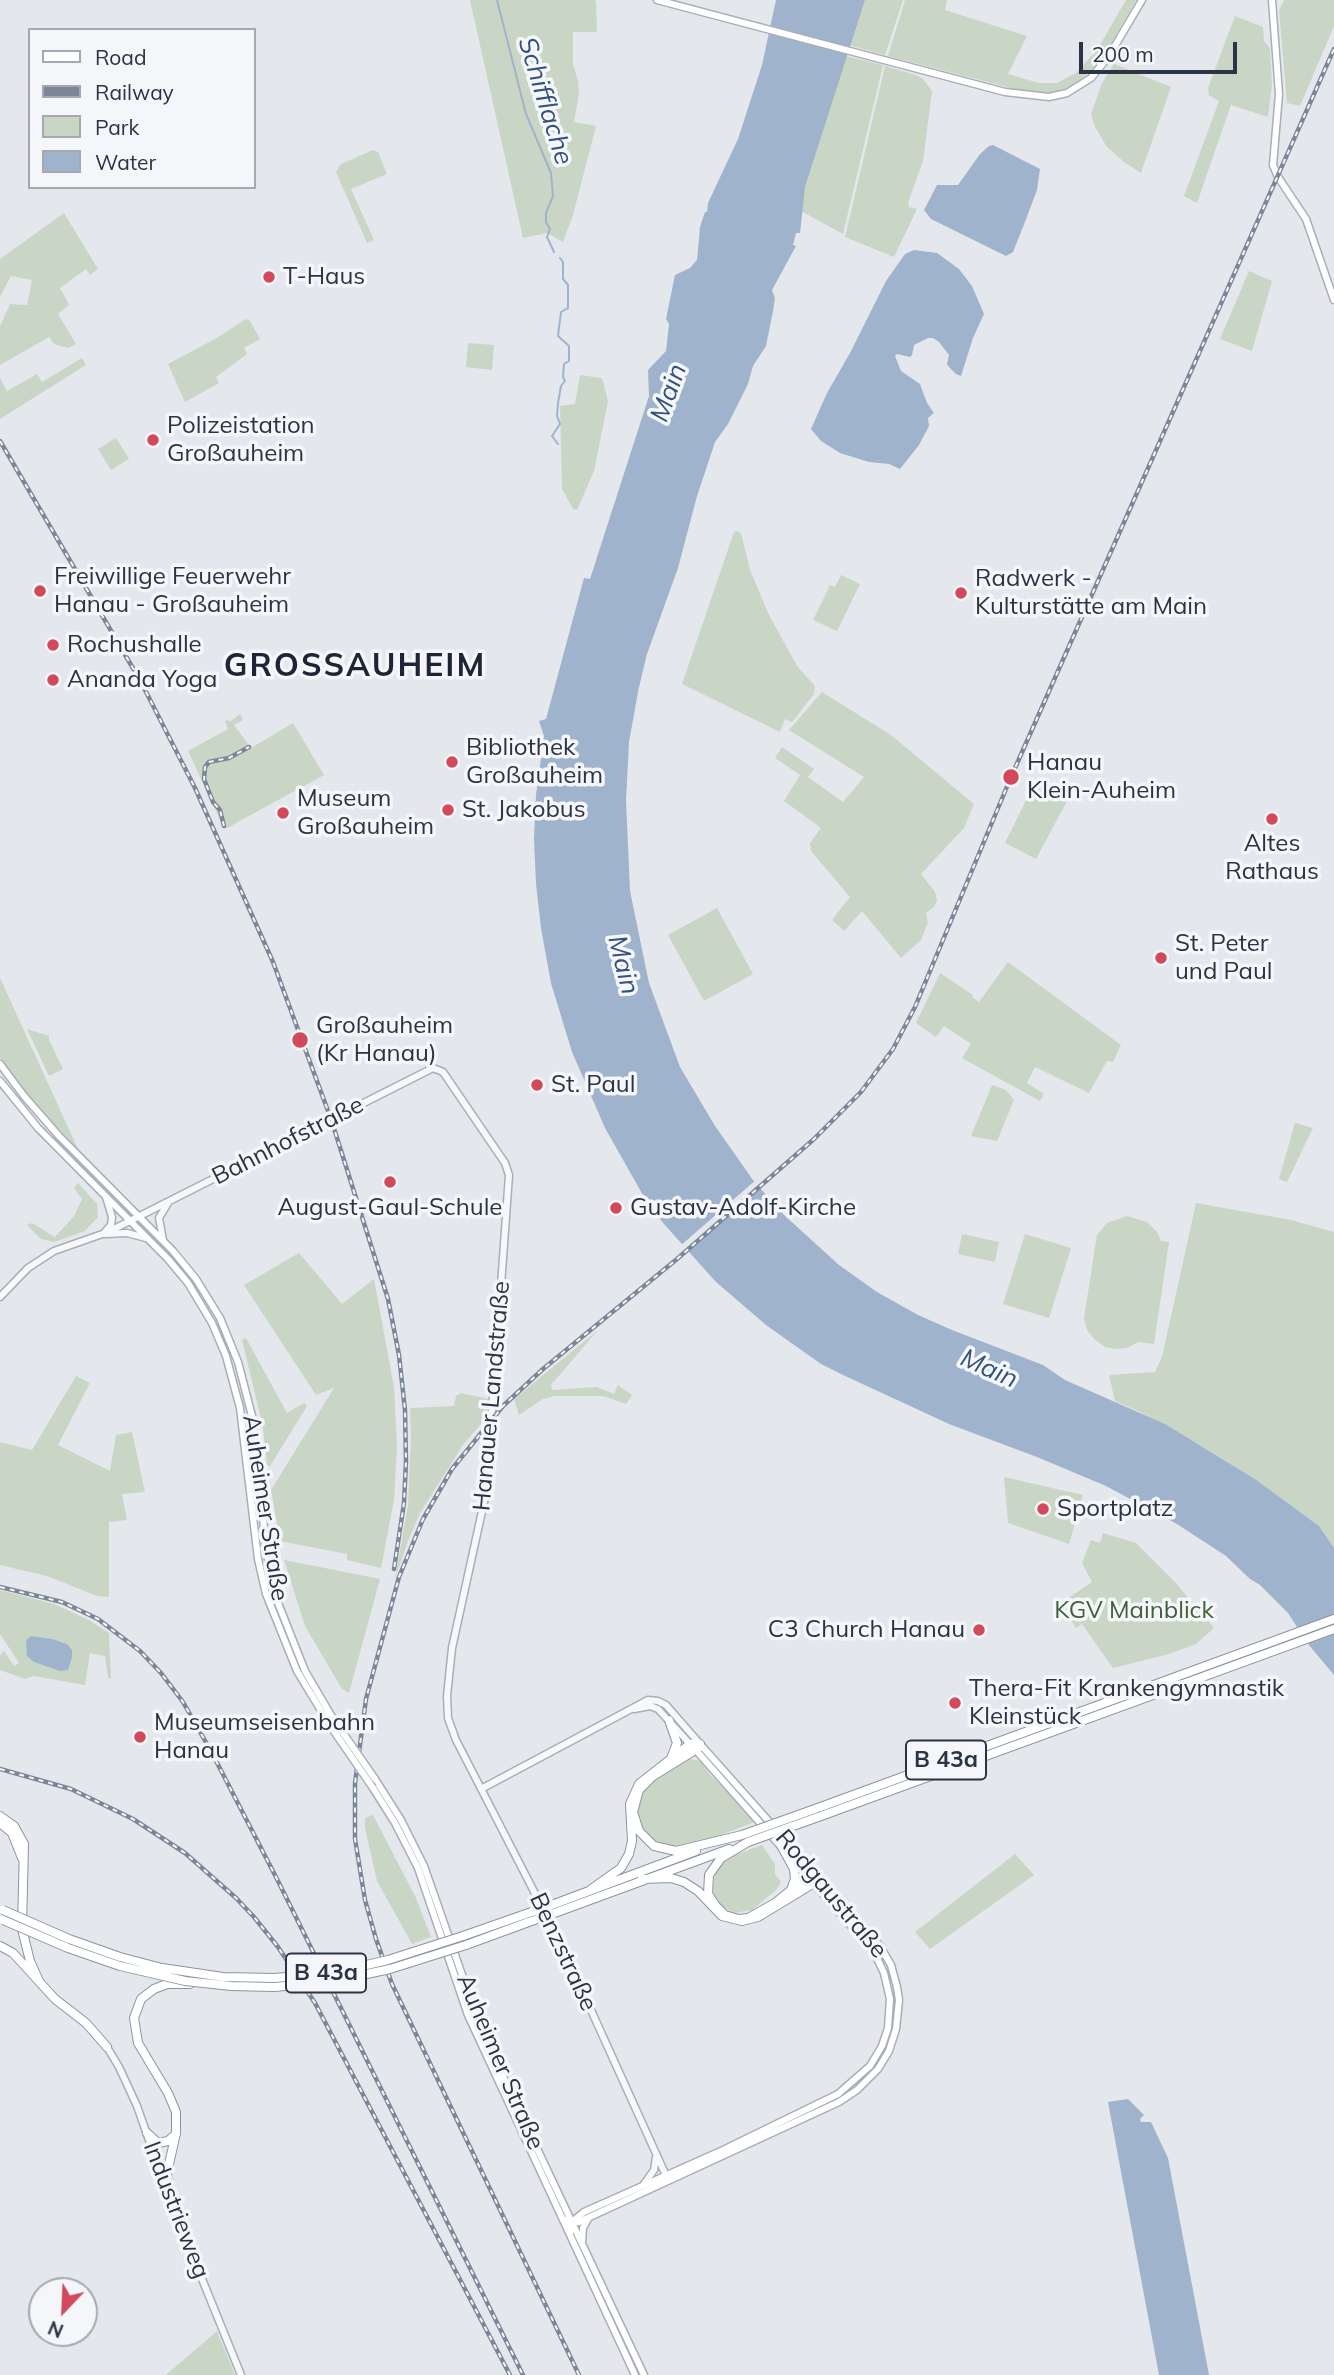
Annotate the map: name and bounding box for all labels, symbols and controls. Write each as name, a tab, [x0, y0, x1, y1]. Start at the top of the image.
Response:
legend	[28, 28, 256, 189]
scale bar	[1082, 28, 1240, 72]
water label: Schifflache	[511, 33, 579, 169]
text: 200 m	[1092, 41, 1154, 67]
text: Road	[95, 44, 146, 70]
text: Railway	[95, 79, 174, 105]
text: Park	[95, 114, 139, 140]
text: Water	[95, 149, 156, 175]
place label: T-Haus	[283, 263, 365, 291]
marker: T-Haus	[261, 269, 277, 285]
water label: Main	[644, 360, 694, 426]
place label: Polizeistation Großauheim	[167, 412, 315, 468]
marker: Polizeistation Großauheim	[145, 432, 161, 448]
place label: Freiwillige Feuerwehr Hanau - Großauheim	[54, 563, 291, 619]
place label: Radwerk - Kulturstätte am Main	[975, 565, 1207, 621]
marker: Freiwillige Feuerwehr Hanau - Großauheim	[32, 583, 48, 599]
marker: Radwerk - Kulturstätte am Main	[953, 585, 969, 601]
place label: Rochushalle	[67, 631, 202, 659]
marker: Rochushalle	[45, 637, 61, 653]
district label: GROSSAUHEIM	[225, 647, 485, 685]
place label: Ananda Yoga	[67, 666, 217, 694]
marker: Ananda Yoga	[45, 672, 61, 688]
place label: Bibliothek Großauheim	[466, 734, 603, 790]
place label: Hanau Klein-Auheim	[1027, 749, 1176, 805]
marker: Bibliothek Großauheim	[444, 754, 460, 770]
marker: Hanau Klein-Auheim	[1001, 767, 1021, 787]
place label: Museum Großauheim	[297, 785, 434, 841]
place label: St. Jakobus	[462, 796, 586, 824]
marker: St. Jakobus	[440, 802, 456, 818]
marker: Museum Großauheim	[275, 805, 291, 821]
marker: Altes Rathaus	[1264, 811, 1280, 827]
place label: Altes Rathaus	[1225, 830, 1319, 886]
place label: St. Peter und Paul	[1175, 930, 1273, 986]
water label: Main	[601, 932, 645, 998]
marker: St. Peter und Paul	[1153, 950, 1169, 966]
place label: Großauheim (Kr Hanau)	[316, 1012, 453, 1068]
marker: Großauheim (Kr Hanau)	[290, 1030, 310, 1050]
place label: St. Paul	[551, 1071, 635, 1099]
marker: St. Paul	[529, 1077, 545, 1093]
street label: Bahnhofstraße	[208, 1091, 368, 1191]
marker: August-Gaul-Schule	[382, 1174, 398, 1190]
place label: August-Gaul-Schule	[278, 1194, 502, 1222]
place label: Gustav-Adolf-Kirche	[630, 1194, 856, 1222]
marker: Gustav-Adolf-Kirche	[608, 1200, 624, 1216]
street label: Hanauer Landstraße	[468, 1280, 516, 1512]
water label: Main	[956, 1343, 1022, 1395]
street label: Auheimer Straße	[236, 1413, 294, 1603]
place label: Sportplatz	[1057, 1495, 1173, 1523]
marker: Sportplatz	[1035, 1501, 1051, 1517]
park label: KGV Mainblick	[1054, 1597, 1214, 1625]
place label: C3 Church Hanau	[768, 1616, 965, 1644]
marker: C3 Church Hanau	[971, 1622, 987, 1638]
place label: Thera-Fit Krankengymnastik Kleinstück	[969, 1675, 1284, 1731]
marker: Thera-Fit Krankengymnastik Kleinstück	[947, 1695, 963, 1711]
place label: Museumseisenbahn Hanau	[154, 1709, 375, 1765]
marker: Museumseisenbahn Hanau	[132, 1729, 148, 1745]
road number: B 43a	[906, 1740, 986, 1779]
street label: Rodgaustraße	[769, 1824, 893, 1964]
street label: Benzstraße	[523, 1888, 603, 2016]
road number: B 43a	[286, 1954, 366, 1992]
street label: Auheimer Straße	[450, 1970, 550, 2154]
street label: Industrieweg	[137, 2138, 215, 2282]
north arrow	[28, 2277, 98, 2347]
text: N	[44, 2316, 67, 2343]

